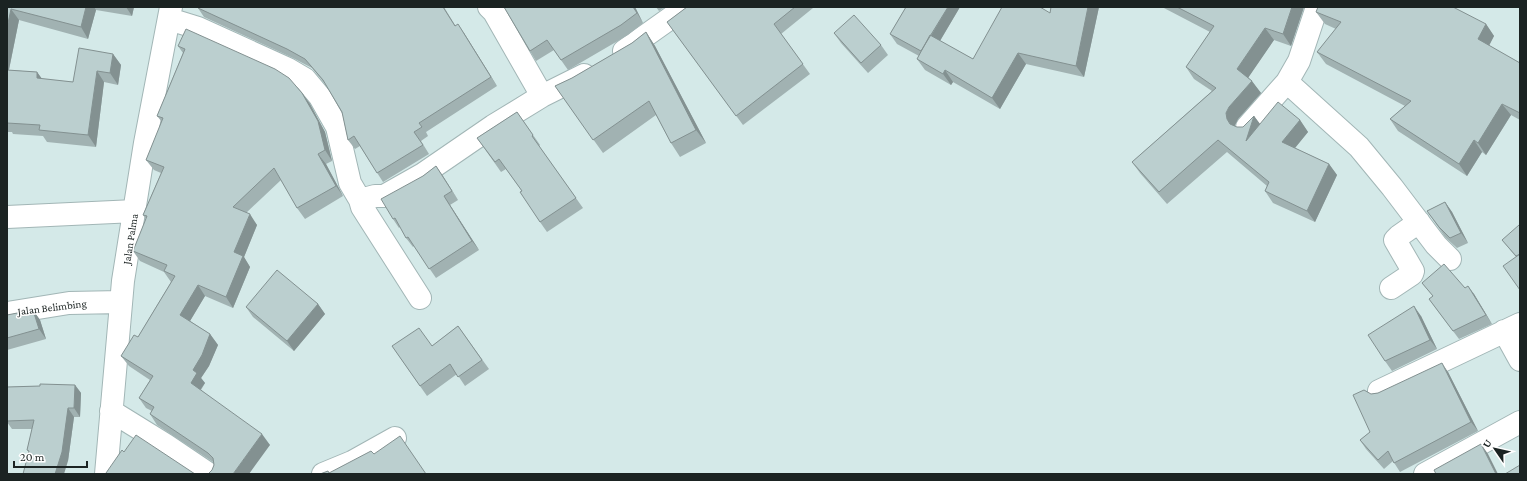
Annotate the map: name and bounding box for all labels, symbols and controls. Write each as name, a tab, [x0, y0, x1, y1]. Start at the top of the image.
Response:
street label: Jalan Palma	[120, 213, 141, 267]
street label: Jalan Belimbing	[16, 297, 88, 318]
north arrow	[1475, 429, 1515, 469]
text: U	[1480, 437, 1494, 450]
scale bar	[14, 443, 87, 469]
text: 20 m	[20, 450, 45, 464]

